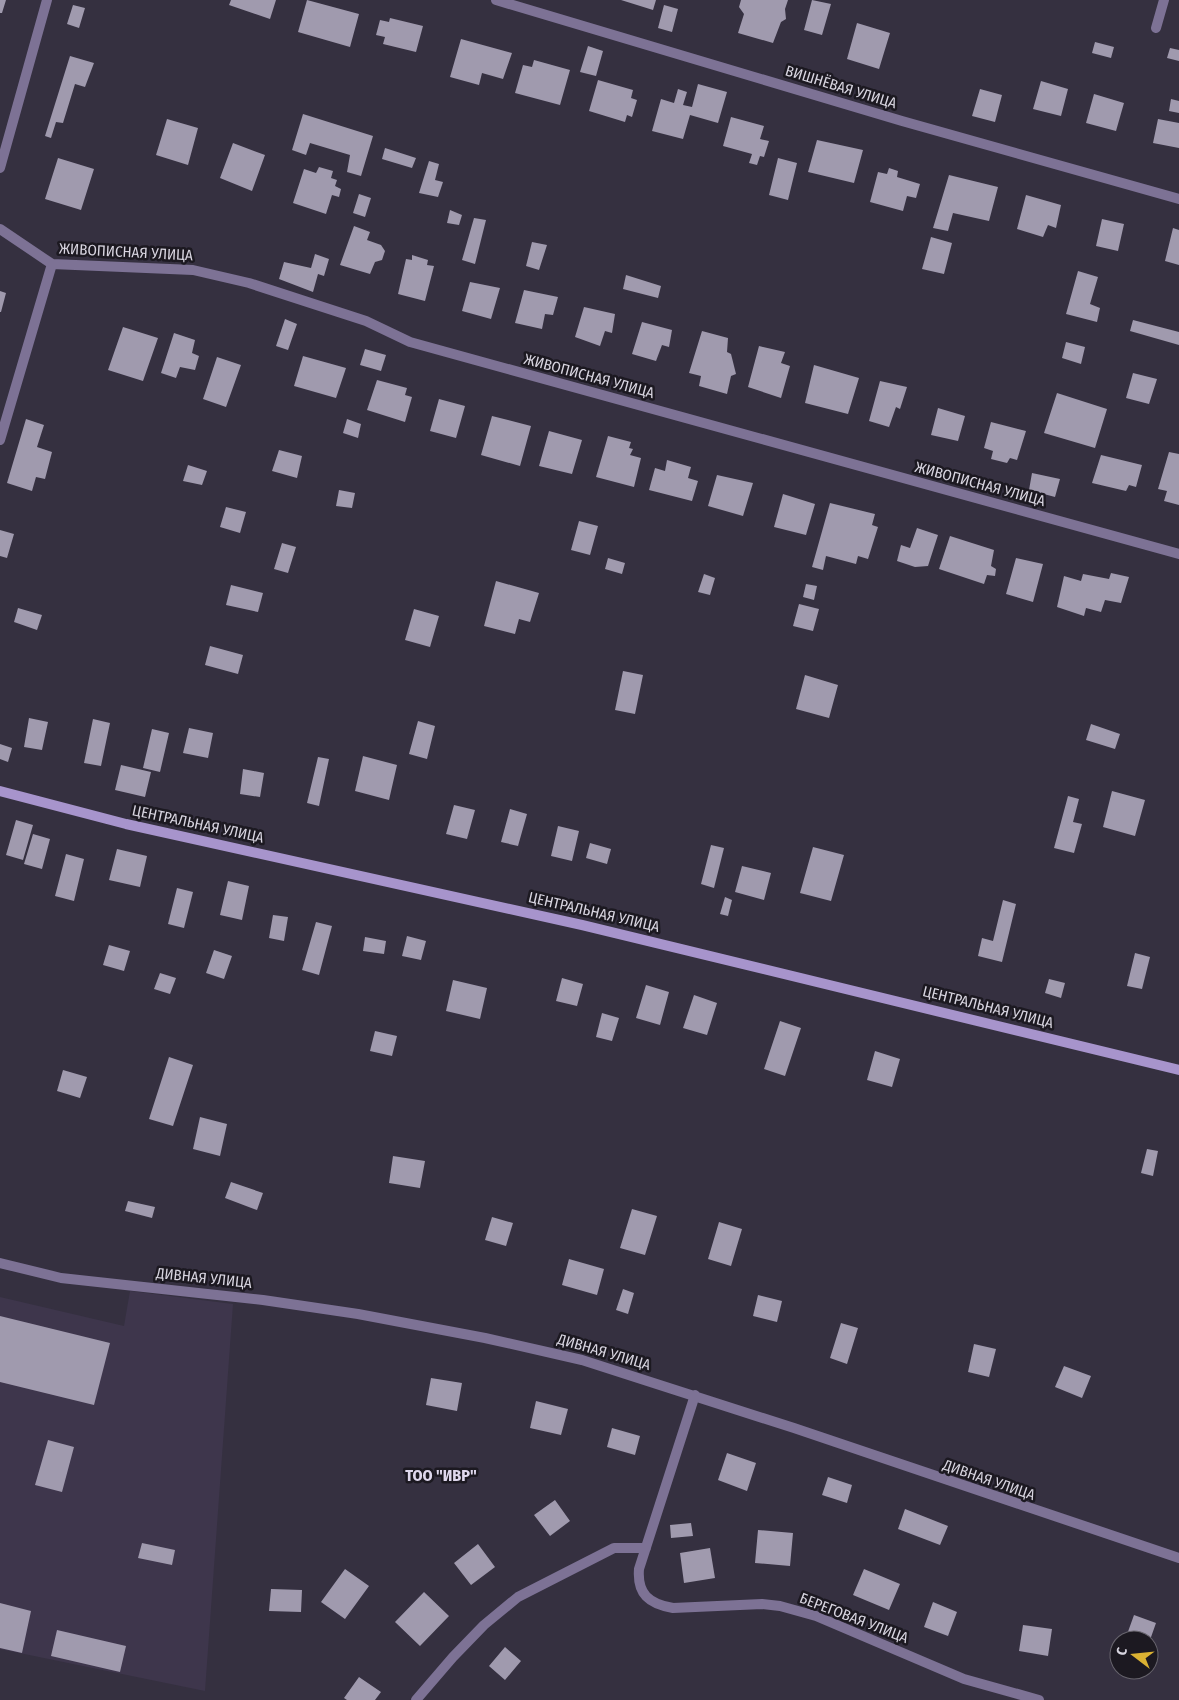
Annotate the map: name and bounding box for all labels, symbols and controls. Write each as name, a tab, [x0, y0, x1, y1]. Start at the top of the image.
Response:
street label: ВИШНЁВАЯ УЛИЦА	[783, 62, 899, 113]
street label: ЖИВОПИСНАЯ УЛИЦА	[59, 240, 194, 265]
street label: ЖИВОПИСНАЯ УЛИЦА	[522, 350, 656, 402]
street label: ЖИВОПИСНАЯ УЛИЦА	[913, 458, 1047, 510]
street label: ЦЕНТРАЛЬНАЯ УЛИЦА	[131, 801, 266, 847]
street label: ЦЕНТРАЛЬНАЯ УЛИЦА	[527, 888, 661, 936]
street label: ЦЕНТРАЛЬНАЯ УЛИЦА	[921, 982, 1055, 1032]
street label: ДИВНАЯ УЛИЦА	[154, 1264, 253, 1292]
street label: ДИВНАЯ УЛИЦА	[554, 1330, 653, 1374]
street label: ДИВНАЯ УЛИЦА	[940, 1456, 1038, 1504]
district label: ТОО "ИВР"	[405, 1466, 477, 1485]
street label: БЕРЕГОВАЯ УЛИЦА	[797, 1589, 911, 1647]
north arrow	[1109, 1630, 1159, 1680]
text: С	[1113, 1645, 1131, 1657]

